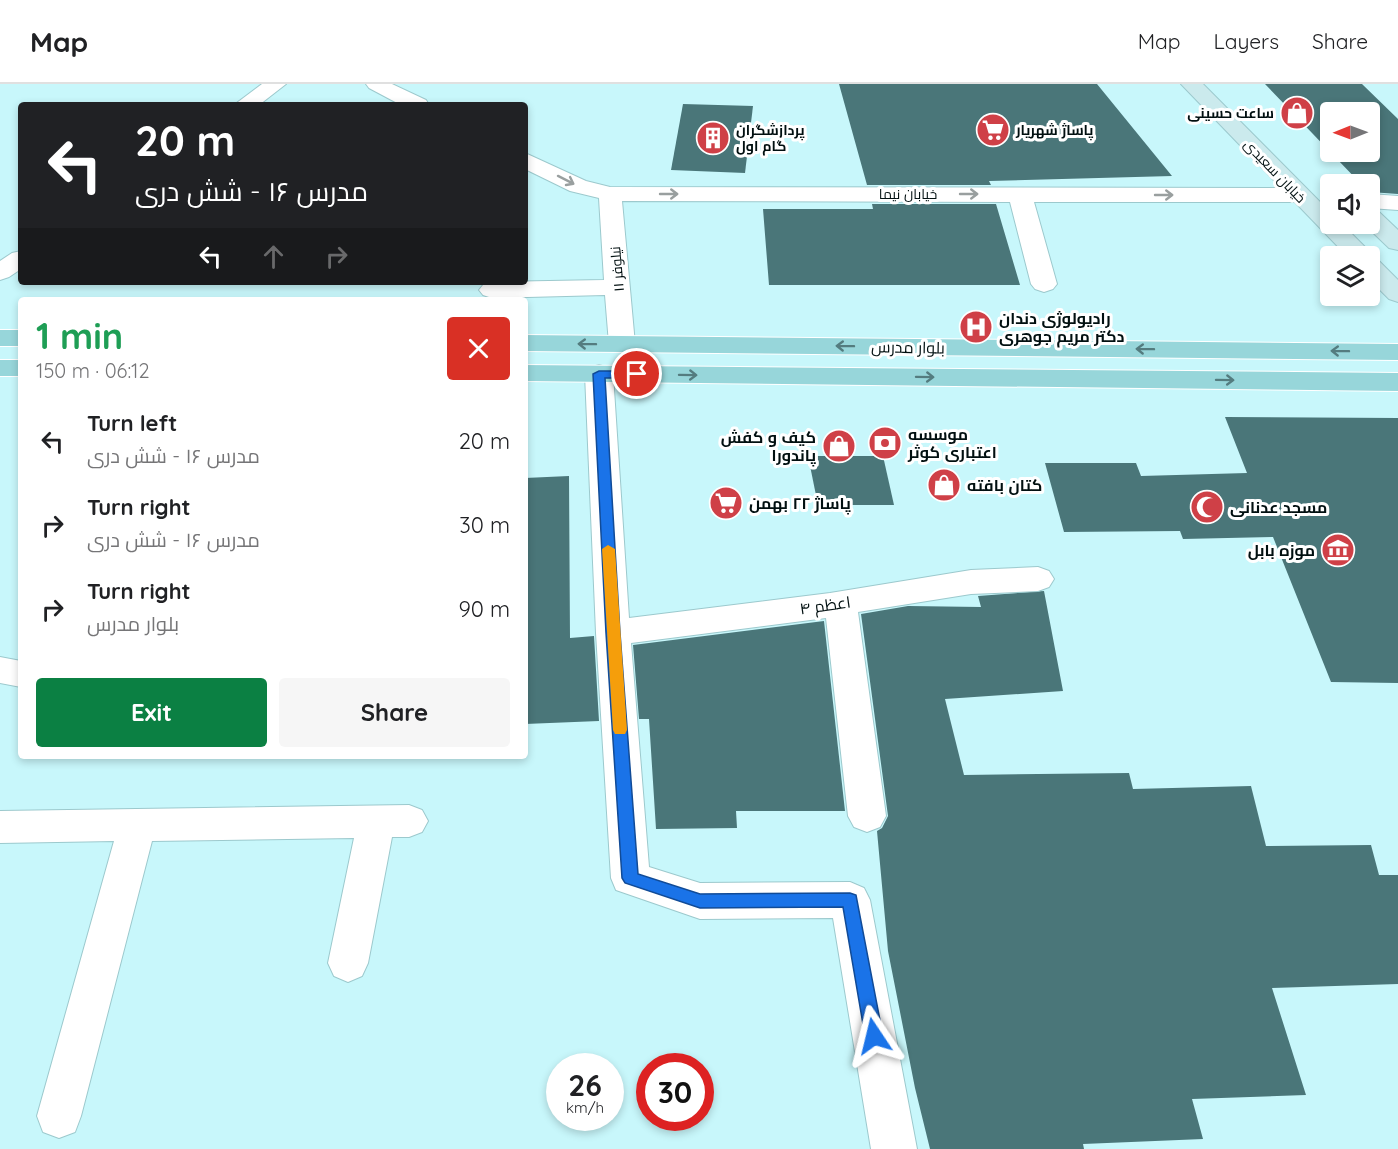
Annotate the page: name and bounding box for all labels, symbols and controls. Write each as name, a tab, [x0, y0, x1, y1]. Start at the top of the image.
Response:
text: Map	[30, 24, 88, 59]
text: Map	[1138, 28, 1181, 54]
text: Layers	[1214, 28, 1279, 54]
text: Share	[1312, 28, 1368, 54]
shop icon: ساعت حسینی	[1279, 95, 1315, 131]
north arrow	[1320, 102, 1380, 162]
map controls	[1320, 102, 1380, 306]
place label: ساعت حسینی	[1187, 104, 1274, 122]
supermarket icon: پاساژ شهریار	[975, 112, 1011, 148]
text: 20 m	[135, 114, 235, 167]
building icon: پردازشگران گام اول	[695, 120, 731, 156]
place label: پردازشگران گام اول	[736, 121, 805, 156]
place label: پاساژ شهریار	[1015, 121, 1093, 141]
icon: left	[36, 126, 114, 204]
street label: خیابان سعیدی	[1240, 135, 1310, 207]
text: مدرس ۱۶ - شش دری	[135, 174, 368, 208]
button: sound	[1320, 174, 1380, 234]
one-way arrow	[557, 175, 575, 187]
street label: خیابان نیما	[879, 185, 937, 203]
one-way arrow	[658, 188, 678, 200]
one-way arrow	[958, 189, 978, 200]
one-way arrow	[1153, 189, 1173, 201]
icon: left	[194, 240, 227, 273]
icon: ahead	[257, 240, 290, 273]
icon: right	[320, 240, 353, 273]
street label: نیلوفر ۱۱	[606, 246, 628, 292]
button: layers	[1320, 246, 1380, 306]
place label: رادیولوژی دندان دکتر مریم جوهری	[999, 308, 1125, 348]
hospital icon: رادیولوژی دندان دکتر مریم جوهری	[958, 309, 994, 345]
text: 1 min	[36, 313, 123, 358]
button: close	[447, 317, 510, 380]
street label: بلوار مدرس	[871, 336, 945, 359]
one-way arrow	[577, 338, 597, 350]
one-way arrow	[835, 341, 855, 352]
one-way arrow	[1135, 344, 1155, 355]
one-way arrow	[1330, 346, 1350, 357]
pin	[611, 348, 662, 399]
icon: arrive	[620, 357, 653, 390]
text: 150 m · 06:12	[36, 358, 150, 383]
one-way arrow	[678, 369, 698, 381]
one-way arrow	[915, 371, 935, 383]
one-way arrow	[1215, 374, 1235, 386]
text: Turn left	[87, 409, 177, 437]
place label: موسسه اعتباری کوثر	[907, 424, 997, 462]
icon: left	[36, 425, 69, 458]
bank icon: موسسه اعتباری کوثر	[867, 425, 903, 461]
text: 20 m	[459, 427, 510, 455]
place label: کیف و کفش پاندورا	[721, 427, 816, 467]
shop icon: کیف و کفش پاندورا	[821, 428, 857, 464]
text: مدرس ۱۶ - شش دری	[87, 443, 260, 468]
shop icon: کتان بافته	[926, 467, 962, 503]
place label: کتان بافته	[967, 475, 1042, 495]
supermarket icon: پاساژ ۲۲ بهمن	[708, 485, 744, 521]
mosque icon: مسجد عدنانی	[1189, 489, 1225, 525]
text: Turn right	[87, 493, 191, 521]
place label: پاساژ ۲۲ بهمن	[749, 493, 851, 515]
place label: مسجد عدنانی	[1230, 497, 1327, 517]
icon: right	[36, 509, 69, 542]
text: 30 m	[459, 511, 510, 539]
text: مدرس ۱۶ - شش دری	[87, 527, 260, 552]
museum icon: موزه بابل	[1320, 532, 1356, 568]
place label: موزه بابل	[1248, 540, 1315, 560]
text: Turn right	[87, 577, 191, 605]
street label: اعظم ۴	[798, 592, 852, 620]
icon: right	[36, 593, 69, 626]
text: 90 m	[459, 595, 510, 623]
text: بلوار مدرس	[87, 611, 179, 636]
button: Exit	[36, 678, 267, 747]
button: Share	[279, 678, 510, 747]
position arrow	[842, 1004, 906, 1068]
speed limit sign: 30	[636, 1053, 714, 1131]
text: 26	[568, 1066, 602, 1104]
text: km/h	[566, 1098, 604, 1117]

